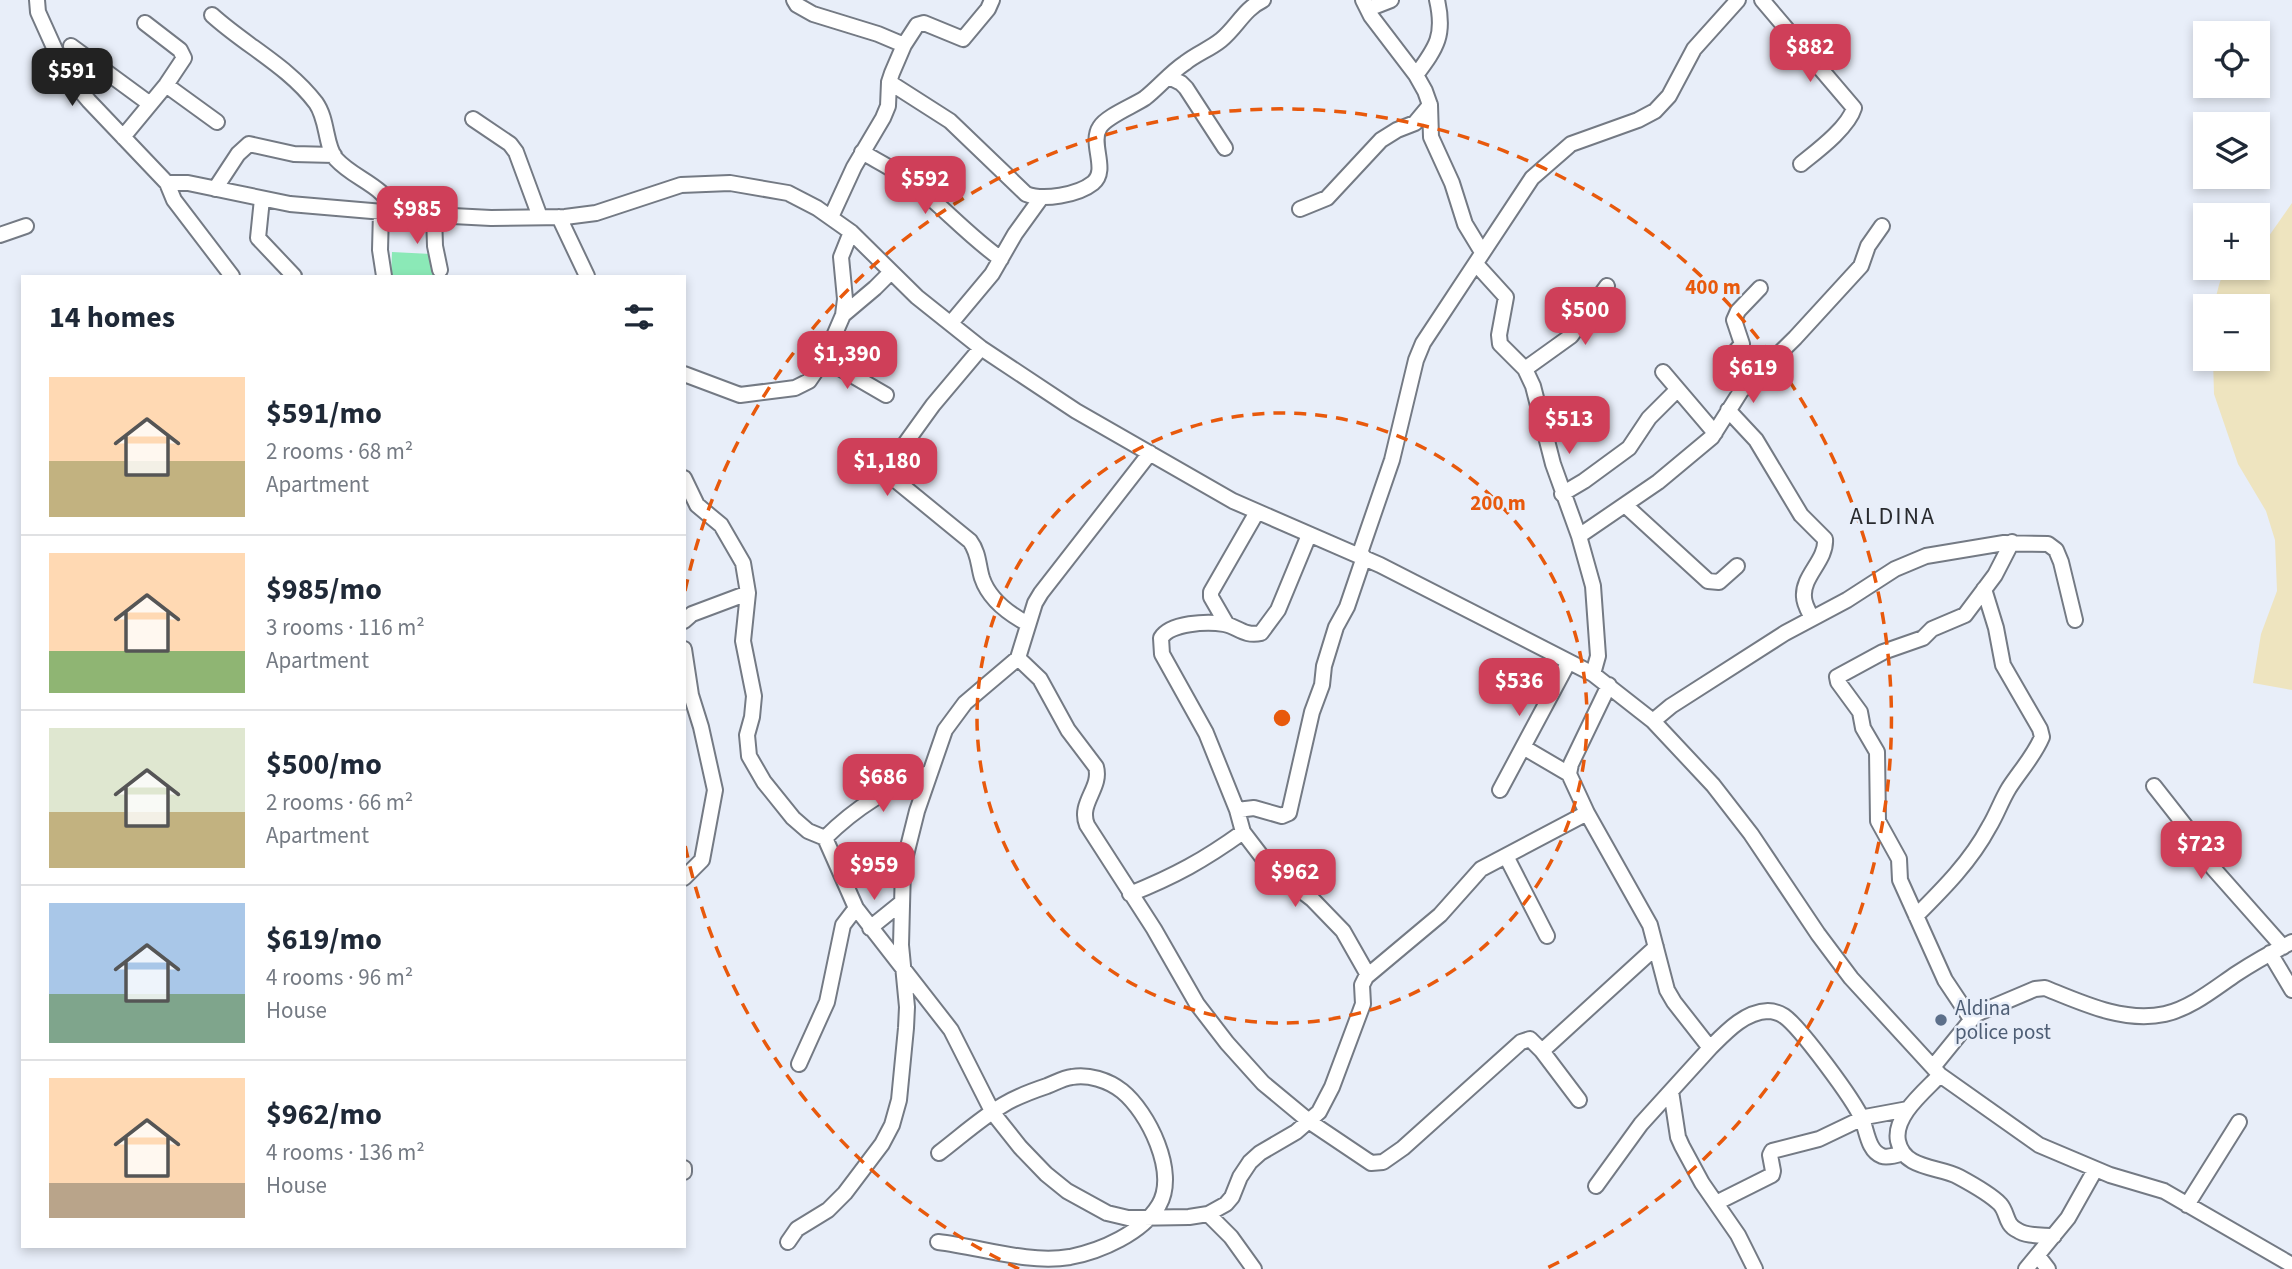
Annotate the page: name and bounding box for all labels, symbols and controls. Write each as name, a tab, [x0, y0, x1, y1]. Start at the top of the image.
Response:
map controls	[2193, 21, 2270, 371]
button: locate	[2193, 21, 2270, 98]
pin: $882	[1769, 24, 1851, 84]
text: $882	[1786, 30, 1834, 63]
pin: $591	[31, 48, 113, 108]
text: $591	[48, 54, 96, 87]
button: layers	[2193, 112, 2270, 189]
pin: $592	[884, 156, 966, 216]
text: $592	[901, 162, 949, 195]
pin: $985	[376, 187, 458, 246]
text: $985	[393, 192, 441, 225]
button: +	[2193, 203, 2270, 280]
text: 400 m	[1685, 272, 1741, 302]
pin: $500	[1544, 288, 1626, 347]
text: $500	[1561, 293, 1609, 326]
button: −	[2193, 294, 2270, 371]
text: 14 homes	[49, 296, 175, 339]
icon: filters	[620, 298, 658, 336]
pin: $1,390	[790, 332, 904, 391]
text: $1,390	[813, 337, 881, 370]
pin: $619	[1712, 346, 1794, 405]
text: $619	[1729, 351, 1777, 384]
text: $591/mo	[266, 392, 382, 435]
pin: $513	[1528, 396, 1610, 456]
text: $513	[1545, 402, 1593, 435]
icon: home	[105, 405, 189, 489]
text: 2 rooms · 68 m²	[266, 435, 413, 468]
pin: $1,180	[830, 438, 944, 498]
text: $1,180	[853, 444, 921, 477]
text: Apartment	[266, 468, 369, 501]
text: 200 m	[1470, 488, 1526, 518]
district label: ALDINA	[1850, 499, 1936, 534]
text: $985/mo	[266, 568, 382, 611]
icon: home	[105, 581, 189, 665]
text: 3 rooms · 116 m²	[266, 611, 425, 644]
text: Apartment	[266, 644, 369, 677]
pin: $536	[1478, 658, 1560, 718]
text: $536	[1495, 664, 1543, 697]
centre of rings	[1270, 706, 1294, 730]
text: $500/mo	[266, 743, 382, 786]
pin: $686	[842, 754, 924, 814]
icon: home	[105, 756, 189, 840]
text: $686	[859, 760, 907, 793]
text: 2 rooms · 66 m²	[266, 786, 413, 819]
text: Apartment	[266, 819, 369, 852]
pin: $723	[2160, 822, 2242, 881]
text: $723	[2177, 827, 2225, 860]
pin: $959	[833, 842, 915, 902]
text: $959	[850, 848, 898, 881]
pin: $962	[1254, 850, 1336, 909]
text: $962	[1271, 855, 1319, 888]
text: $619/mo	[266, 918, 382, 961]
icon: home	[105, 931, 189, 1015]
text: 4 rooms · 96 m²	[266, 961, 413, 994]
place label: Aldina police post	[1955, 993, 2051, 1047]
text: House	[266, 994, 327, 1027]
marker: Aldina police post	[1933, 1012, 1949, 1028]
text: $962/mo	[266, 1093, 382, 1136]
icon: home	[105, 1106, 189, 1190]
text: 4 rooms · 136 m²	[266, 1136, 425, 1169]
text: House	[266, 1169, 327, 1202]

